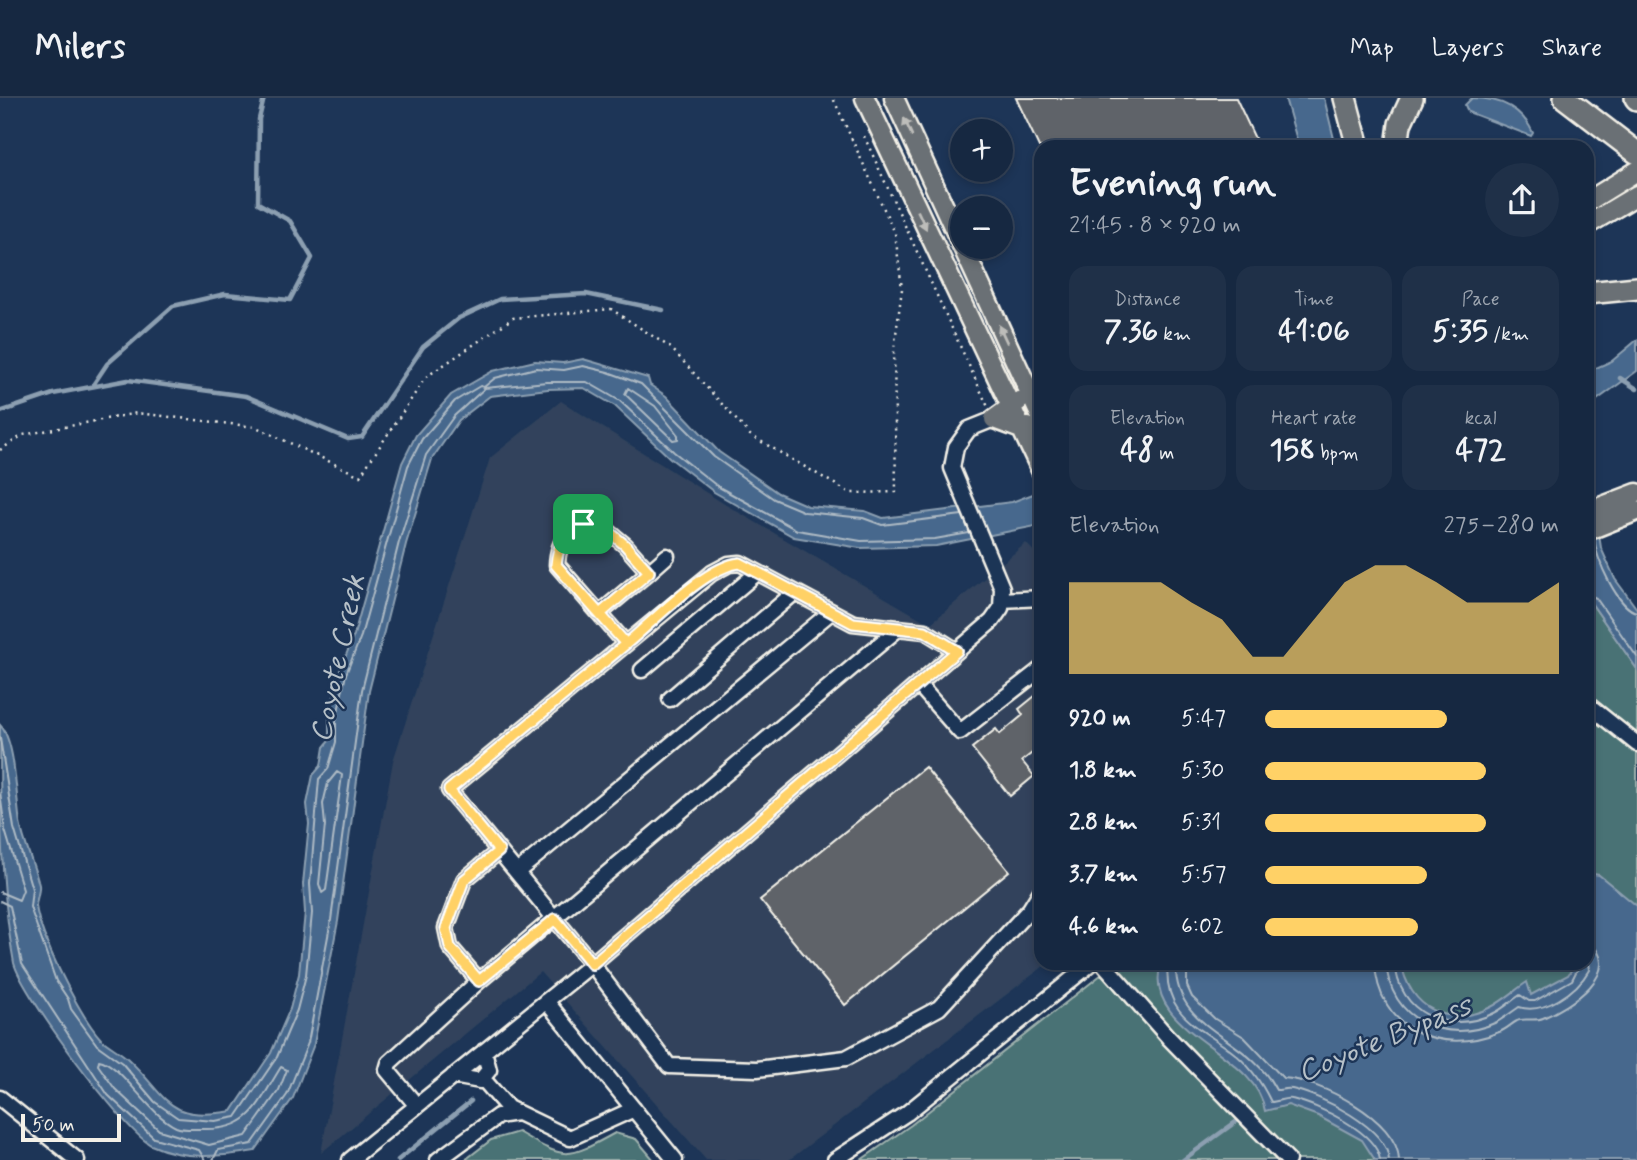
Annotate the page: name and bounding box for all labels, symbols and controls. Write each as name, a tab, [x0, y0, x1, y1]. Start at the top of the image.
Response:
text: Milers	[35, 26, 125, 70]
text: Map	[1350, 33, 1394, 64]
text: Layers	[1432, 33, 1504, 64]
text: Share	[1542, 33, 1602, 64]
one-way arrow	[902, 117, 913, 138]
map controls	[950, 119, 1013, 259]
button: +	[950, 119, 1013, 182]
text: Evening run	[1069, 160, 1276, 209]
button: share	[1485, 163, 1559, 237]
button: −	[950, 196, 1013, 259]
one-way arrow	[916, 210, 928, 230]
text: 21:45 · 8 × 920 m	[1069, 211, 1241, 241]
text: Distance	[1114, 287, 1181, 312]
text: Time	[1294, 287, 1334, 312]
text: Pace	[1462, 287, 1500, 312]
text: 7.36	[1104, 312, 1158, 351]
text: 41:06	[1278, 312, 1350, 351]
text: 5:35	[1432, 312, 1488, 351]
text: km	[1158, 322, 1191, 347]
text: /km	[1488, 322, 1529, 347]
one-way arrow	[997, 324, 1008, 344]
text: Elevation	[1110, 406, 1185, 431]
text: Heart rate	[1271, 406, 1357, 431]
text: kcal	[1465, 406, 1497, 431]
text: 48	[1120, 431, 1154, 470]
text: 158	[1269, 431, 1315, 470]
text: 472	[1455, 431, 1506, 470]
text: m	[1154, 441, 1174, 466]
text: bpm	[1315, 441, 1359, 466]
pin	[553, 494, 613, 554]
icon: arrive	[564, 505, 602, 543]
text: Elevation	[1069, 511, 1160, 541]
text: 275–280 m	[1443, 511, 1559, 541]
water label: Coyote Creek	[302, 571, 375, 746]
text: 920 m	[1069, 704, 1131, 734]
text: 5:47	[1181, 704, 1226, 734]
text: 1.8 km	[1069, 756, 1137, 786]
text: 5:30	[1181, 756, 1225, 786]
text: 2.8 km	[1069, 808, 1138, 838]
text: 5:31	[1181, 808, 1221, 838]
text: 3.7 km	[1069, 860, 1138, 890]
text: 5:57	[1181, 860, 1226, 890]
text: 4.6 km	[1069, 912, 1139, 942]
text: 6:02	[1181, 912, 1224, 942]
water label: Coyote Bypass	[1292, 986, 1479, 1092]
scale bar	[21, 1111, 121, 1143]
text: 50 m	[32, 1113, 75, 1138]

